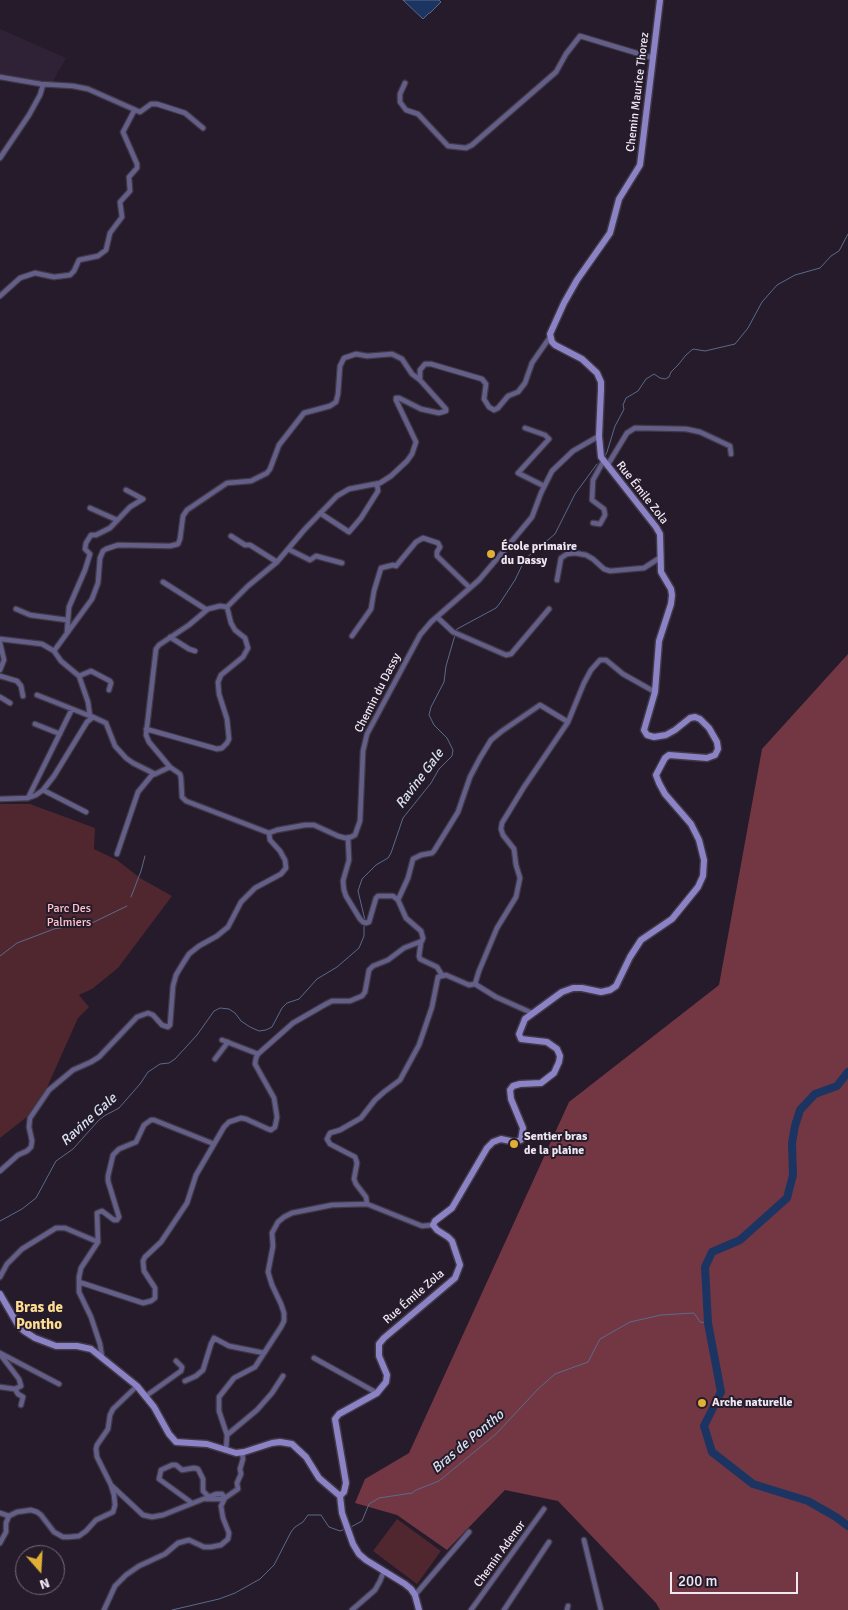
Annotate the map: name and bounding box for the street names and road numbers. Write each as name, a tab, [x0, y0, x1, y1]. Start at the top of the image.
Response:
street label: Chemin Maurice Thorez	[624, 31, 652, 153]
street label: Rue Émile Zola	[613, 459, 671, 527]
street label: Chemin du Dassy	[352, 651, 404, 735]
street label: Rue Émile Zola	[381, 1267, 447, 1327]
street label: Chemin Adenor	[471, 1518, 529, 1590]

